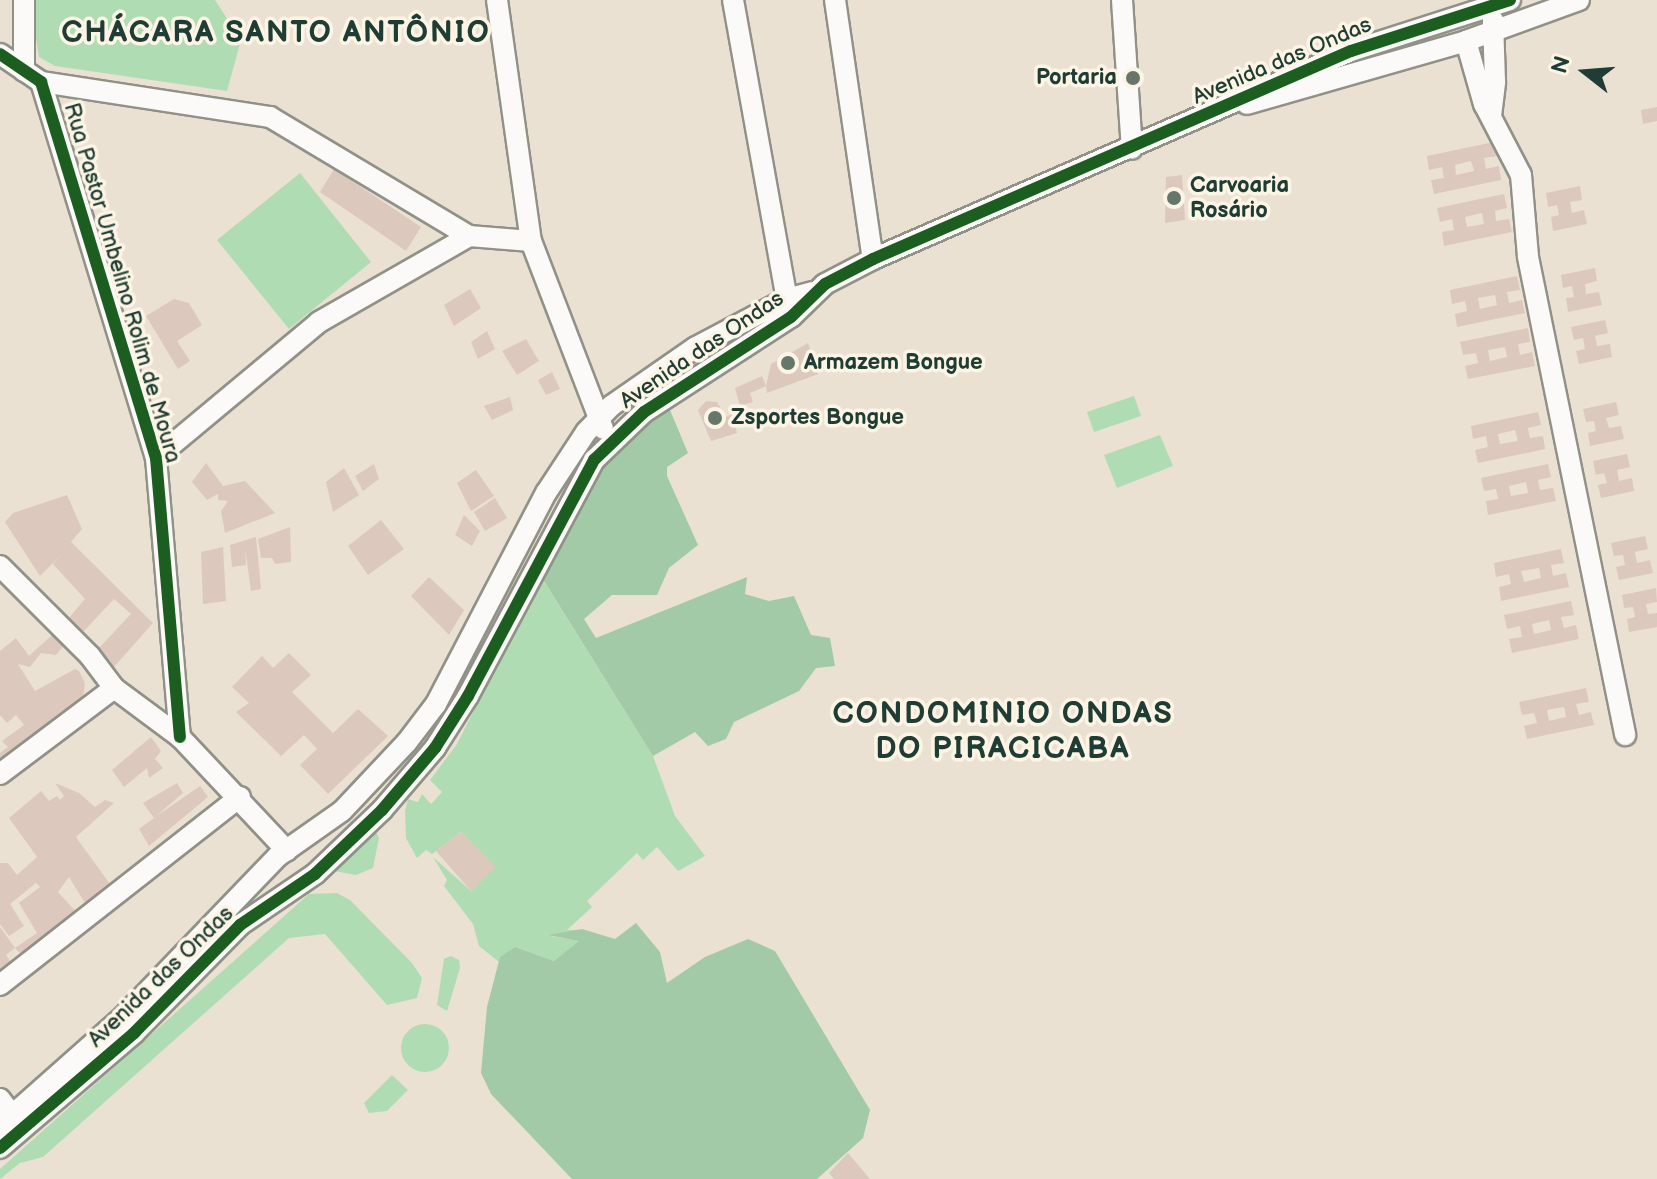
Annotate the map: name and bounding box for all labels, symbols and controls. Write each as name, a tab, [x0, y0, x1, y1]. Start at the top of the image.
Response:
street label: Avenida das Ondas	[1189, 11, 1375, 111]
district label: CHÁCARA SANTO ANTÔNIO	[61, 15, 491, 51]
north arrow	[1545, 32, 1625, 112]
text: N	[1546, 53, 1577, 77]
place label: Portaria	[1036, 65, 1117, 91]
marker: Portaria	[1124, 69, 1142, 87]
street label: Rua Pastor Umbelino Rolim de Moura	[58, 100, 186, 466]
place label: Carvoaria Rosário	[1190, 172, 1289, 224]
marker: Carvoaria Rosário	[1165, 189, 1183, 207]
street label: Avenida das Ondas	[615, 285, 789, 415]
place label: Armazem Bongue	[804, 350, 983, 376]
marker: Armazem Bongue	[779, 354, 797, 372]
place label: Zsportes Bongue	[731, 405, 904, 431]
marker: Zsportes Bongue	[706, 409, 724, 427]
district label: CONDOMINIO ONDAS DO PIRACICABA	[832, 696, 1174, 766]
street label: Avenida das Ondas	[83, 901, 239, 1053]

